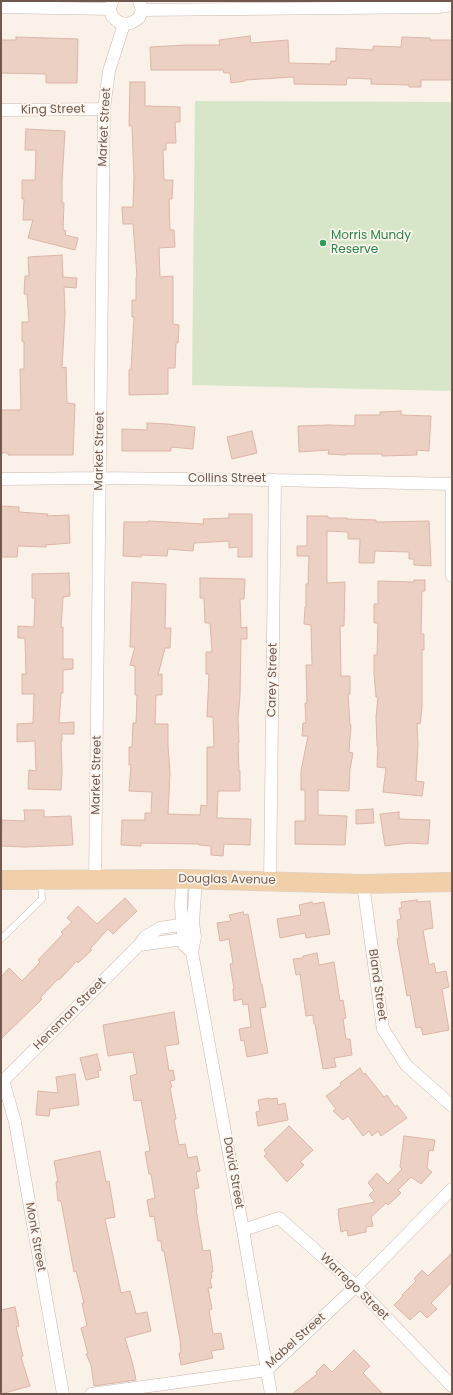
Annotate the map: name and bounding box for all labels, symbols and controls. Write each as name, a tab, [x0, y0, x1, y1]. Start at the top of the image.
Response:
street label: Market Street	[96, 87, 114, 167]
street label: King Street	[21, 102, 85, 118]
place label: Morris Mundy Reserve	[331, 229, 411, 257]
marker: Morris Mundy Reserve	[318, 238, 328, 248]
street label: Market Street	[92, 411, 108, 491]
street label: Collins Street	[188, 472, 266, 486]
street label: Carey Street	[265, 643, 281, 717]
street label: Market Street	[89, 735, 105, 815]
street label: Douglas Avenue	[178, 872, 276, 888]
street label: Bland Street	[365, 948, 389, 1022]
street label: Hensman Street	[31, 975, 109, 1053]
street label: David Street	[220, 1136, 246, 1210]
street label: Monk Street	[22, 1201, 48, 1273]
street label: Warrego Street	[317, 1250, 391, 1324]
street label: Mabel Street	[263, 1310, 329, 1372]

